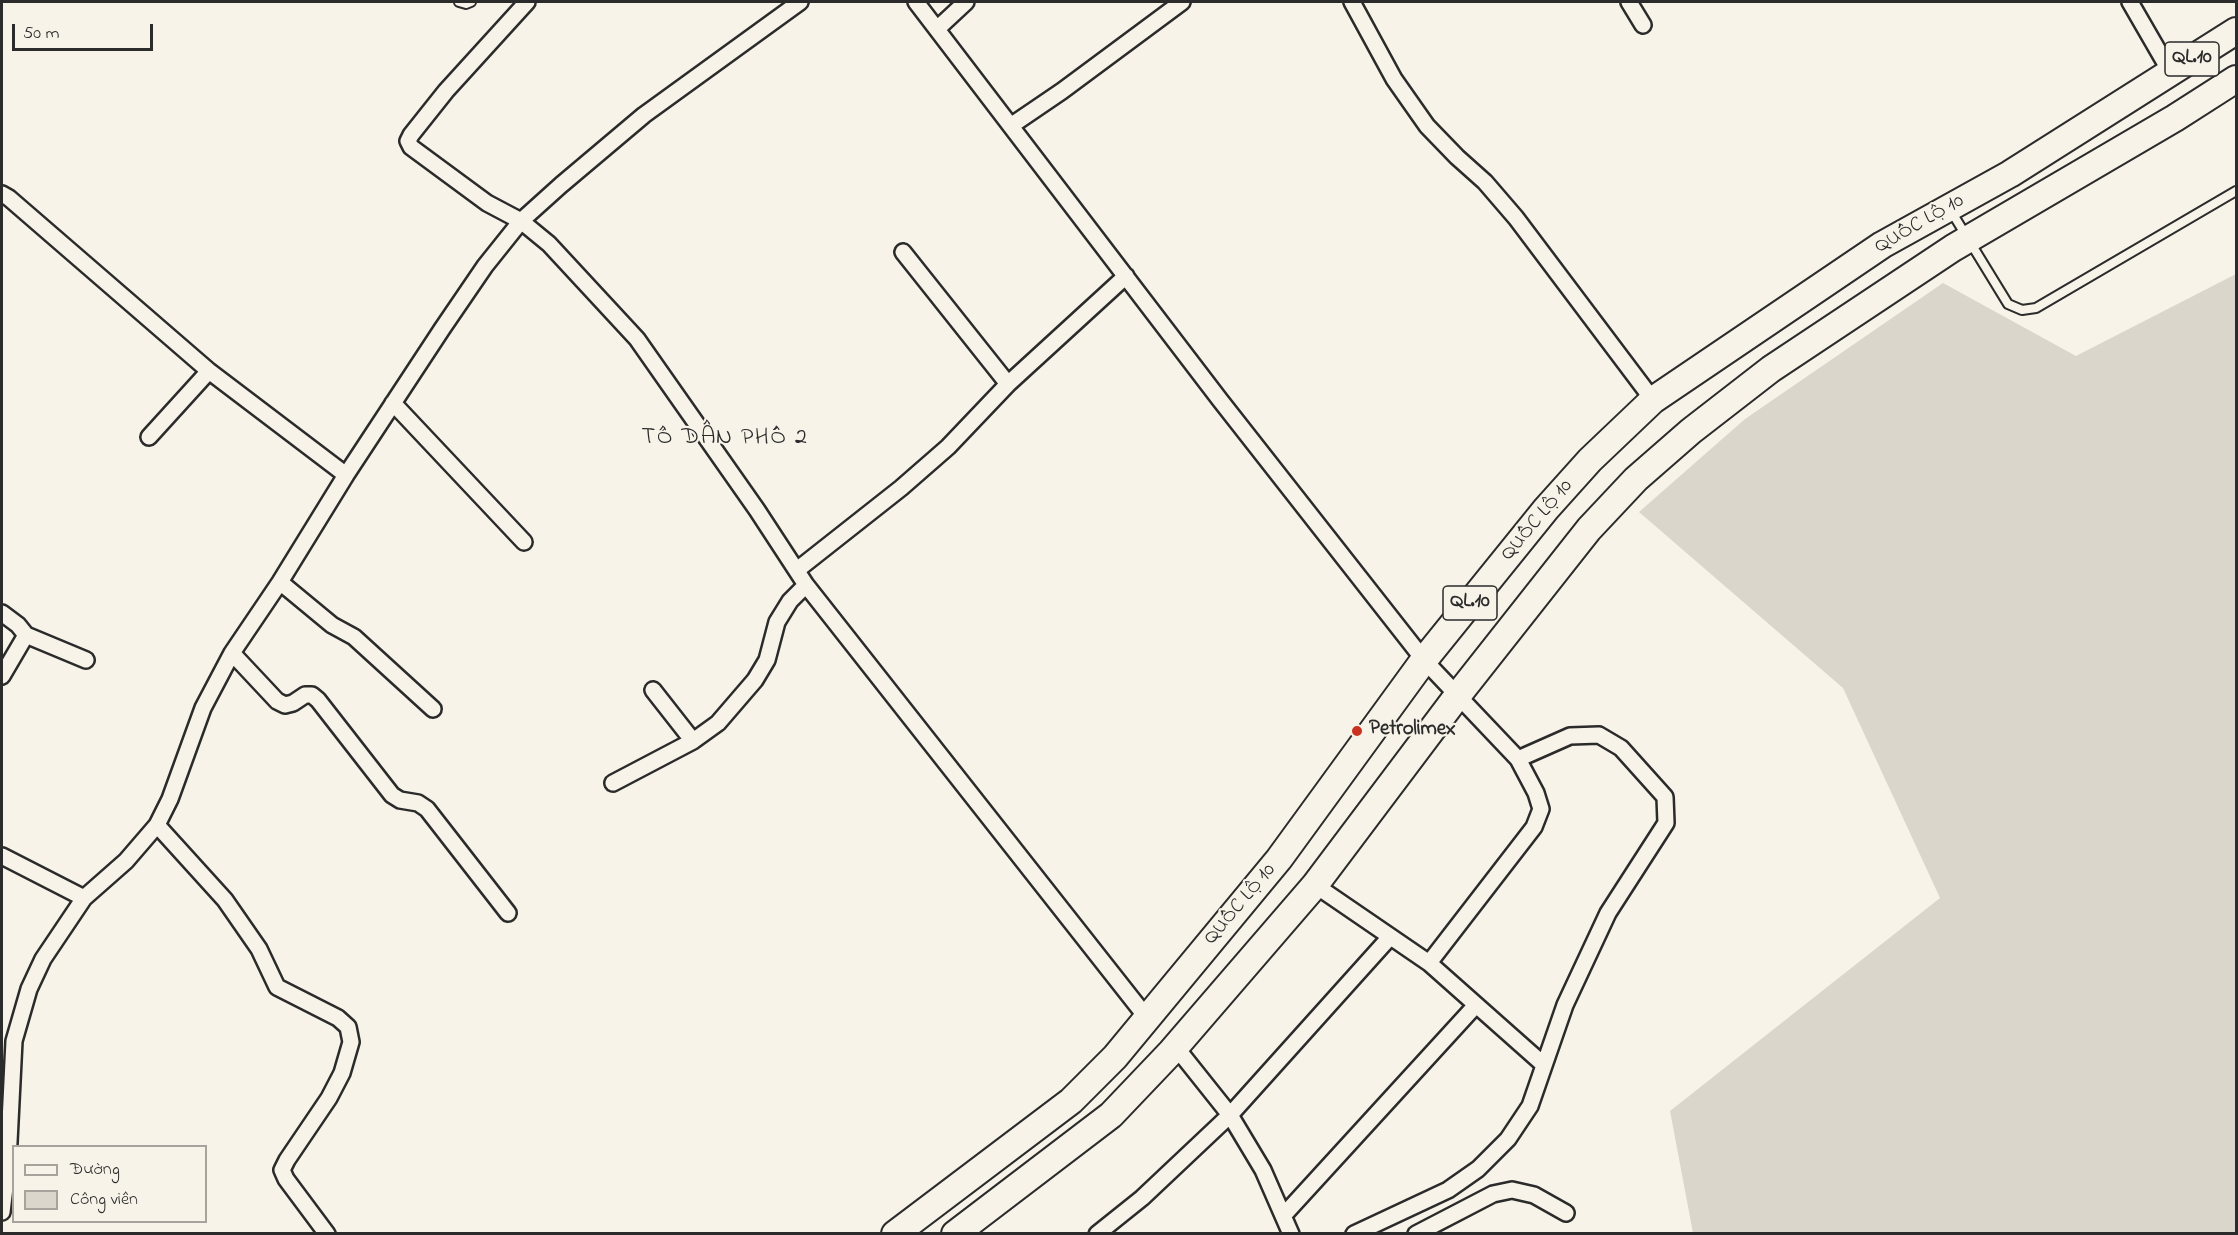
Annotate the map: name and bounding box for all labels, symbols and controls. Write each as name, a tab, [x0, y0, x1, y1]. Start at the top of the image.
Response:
scale bar	[15, 12, 156, 50]
text: 50 m	[23, 21, 60, 47]
road number: QL.10	[2165, 42, 2219, 76]
street label: QUỐC LỘ 10	[1871, 189, 1969, 261]
district label: TỔ DÂN PHỐ 2	[642, 425, 808, 453]
street label: QUỐC LỘ 10	[1497, 475, 1579, 567]
road number: QL.10	[1443, 586, 1497, 620]
place label: Petrolimex	[1369, 718, 1456, 744]
marker: Petrolimex	[1350, 724, 1364, 738]
street label: QUỐC LỘ 10	[1200, 859, 1282, 951]
legend	[12, 1145, 207, 1223]
text: Đường	[70, 1157, 120, 1183]
text: Công viên	[70, 1187, 138, 1213]

